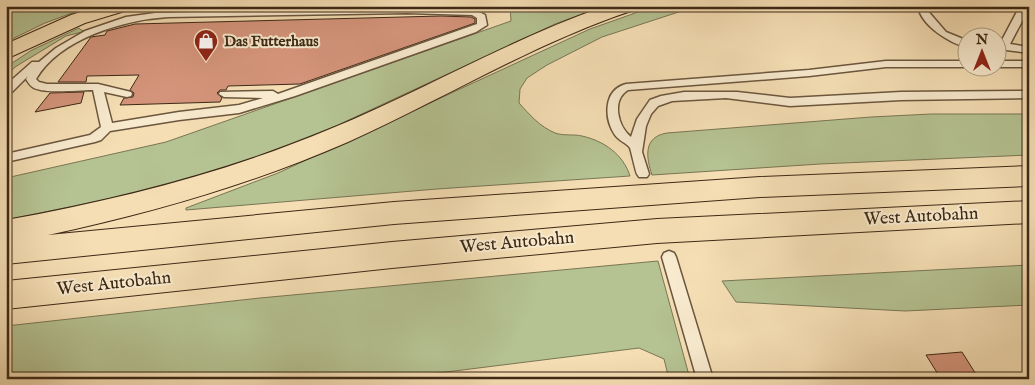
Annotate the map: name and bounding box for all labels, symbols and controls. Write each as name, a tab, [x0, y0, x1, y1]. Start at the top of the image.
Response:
shop icon: Das Futterhaus	[193, 28, 219, 62]
north arrow	[958, 28, 1008, 78]
text: N	[975, 31, 988, 49]
place label: Das Futterhaus	[224, 32, 319, 51]
street label: West Autobahn	[863, 202, 979, 231]
street label: West Autobahn	[459, 227, 576, 259]
street label: West Autobahn	[56, 267, 173, 301]

